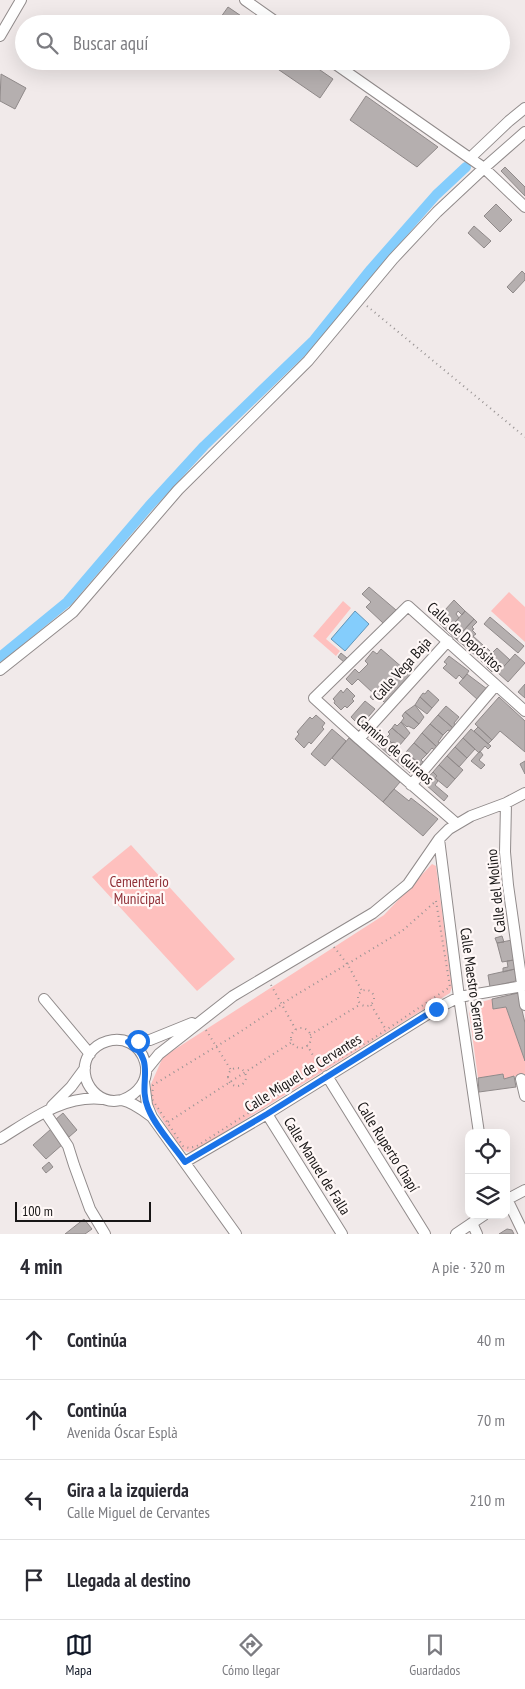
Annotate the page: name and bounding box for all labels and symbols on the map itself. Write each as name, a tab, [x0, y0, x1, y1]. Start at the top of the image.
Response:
street label: Calle de Depósitos	[423, 597, 507, 676]
street label: Calle Vega Baja	[368, 633, 435, 704]
street label: Camino de Guiraos	[353, 711, 438, 788]
street label: Calle del Molino	[482, 848, 509, 934]
park label: Cementerio Municipal	[109, 872, 169, 908]
street label: Calle Maestro Serrano	[456, 926, 491, 1042]
route end	[425, 998, 448, 1021]
street label: Calle Miguel de Cervantes	[241, 1029, 365, 1116]
route start	[127, 1030, 150, 1053]
street label: Calle Ruperto Chapí	[353, 1098, 424, 1196]
street label: Calle Manuel de Falla	[280, 1113, 355, 1218]
scale bar	[15, 1199, 151, 1222]

